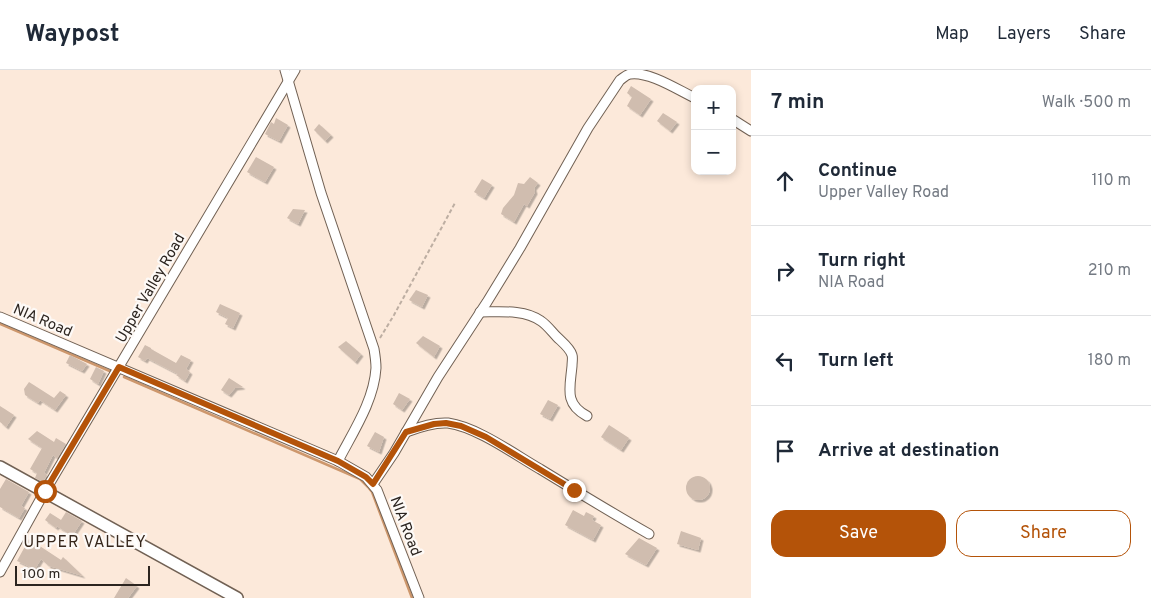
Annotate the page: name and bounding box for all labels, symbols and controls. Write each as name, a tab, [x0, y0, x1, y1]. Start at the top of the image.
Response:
text: Waypost	[25, 20, 119, 50]
text: Map	[935, 23, 969, 46]
text: Layers	[997, 23, 1051, 46]
text: Share	[1079, 23, 1126, 46]
map controls	[691, 85, 736, 175]
button: +	[691, 85, 736, 130]
text: 7 min	[771, 89, 824, 116]
text: Walk · 500 m	[1042, 93, 1131, 113]
button: −	[691, 130, 736, 175]
text: Continue	[818, 159, 897, 183]
icon: ahead	[771, 167, 799, 195]
text: 110 m	[1091, 171, 1131, 191]
text: Upper Valley Road	[818, 183, 949, 203]
street label: Upper Valley Road	[112, 231, 190, 347]
text: Turn right	[818, 249, 906, 273]
icon: right	[771, 257, 799, 285]
text: 210 m	[1088, 261, 1131, 281]
text: NIA Road	[818, 273, 885, 293]
street label: NIA Road	[10, 300, 75, 342]
icon: left	[771, 347, 799, 375]
text: Turn left	[818, 349, 894, 373]
text: 180 m	[1088, 351, 1131, 371]
icon: arrive	[771, 437, 799, 465]
text: Arrive at destination	[818, 439, 999, 463]
route end	[563, 479, 586, 502]
route start	[34, 480, 57, 503]
street label: NIA Road	[385, 494, 425, 559]
button: Save	[771, 510, 946, 557]
button: Share	[956, 510, 1131, 557]
district label: UPPER VALLEY	[23, 533, 147, 553]
scale bar	[15, 563, 150, 586]
text: 100 m	[22, 566, 60, 583]

